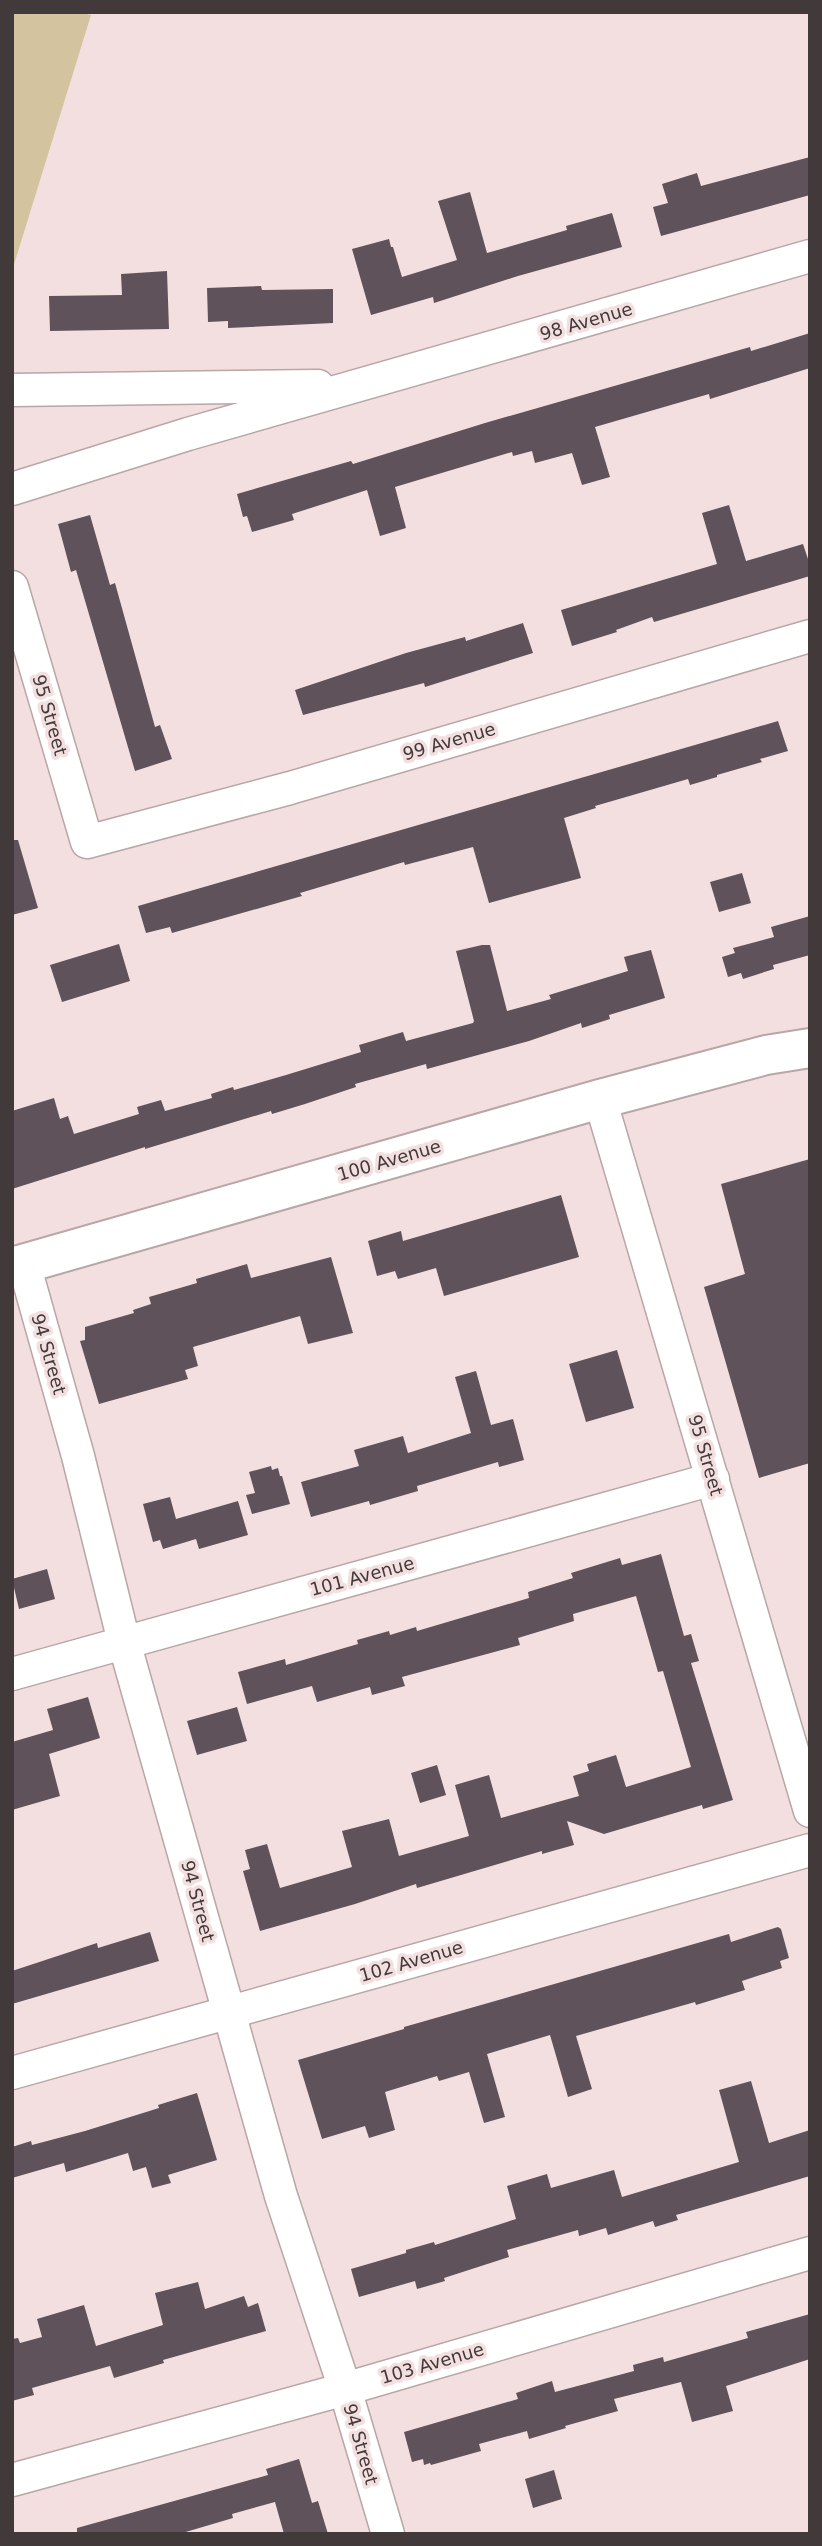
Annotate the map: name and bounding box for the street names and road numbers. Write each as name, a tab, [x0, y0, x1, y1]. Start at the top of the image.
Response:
street label: 98 Avenue	[537, 298, 635, 344]
street label: 95 Street	[28, 672, 72, 758]
street label: 99 Avenue	[400, 718, 498, 764]
street label: 100 Avenue	[335, 1135, 443, 1185]
street label: 94 Street	[27, 1311, 71, 1397]
street label: 95 Street	[684, 1412, 728, 1498]
street label: 101 Avenue	[308, 1552, 416, 1600]
street label: 94 Street	[177, 1858, 219, 1944]
street label: 102 Avenue	[357, 1936, 465, 1986]
street label: 103 Avenue	[378, 2338, 486, 2388]
street label: 94 Street	[339, 2401, 383, 2487]

